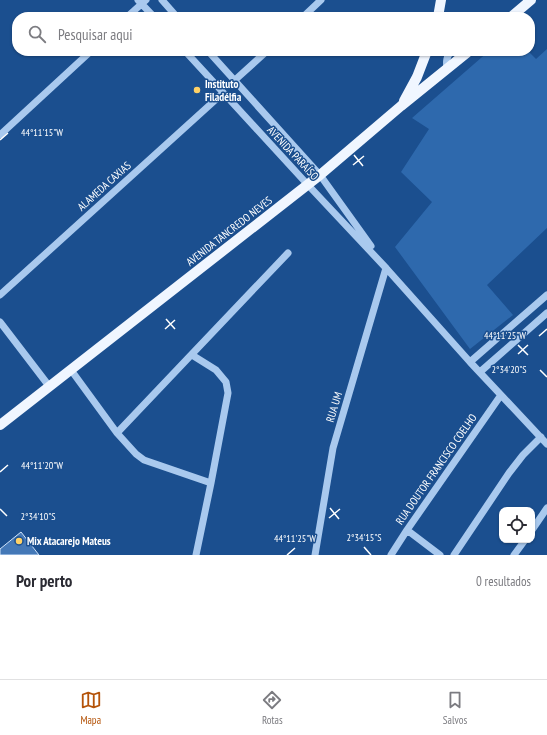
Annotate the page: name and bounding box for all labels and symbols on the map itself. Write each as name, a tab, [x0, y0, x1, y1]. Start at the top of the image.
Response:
place label: Instituto Filadélfia	[205, 77, 242, 104]
marker: Instituto Filadélfia	[192, 85, 202, 95]
street label: AVENIDA PARAÍSO	[264, 123, 322, 183]
text: 44°11'15"W	[21, 126, 63, 139]
street label: ALAMEDA CAXIAS	[74, 158, 134, 214]
street label: AVENIDA TANCREDO NEVES	[183, 193, 275, 269]
text: 44°11'25"W	[484, 329, 526, 342]
text: 2°34'20"S	[492, 363, 526, 376]
street label: RUA UM	[323, 390, 345, 424]
street label: RUA DOUTOR FRANCISCO COELHO	[392, 411, 480, 527]
text: 44°11'20"W	[21, 459, 63, 472]
text: 2°34'10"S	[21, 510, 55, 523]
text: 2°34'15"S	[347, 531, 381, 544]
text: 44°11'25"W	[274, 532, 316, 545]
place label: Mix Atacarejo Mateus	[27, 534, 111, 548]
marker: Mix Atacarejo Mateus	[14, 536, 24, 546]

